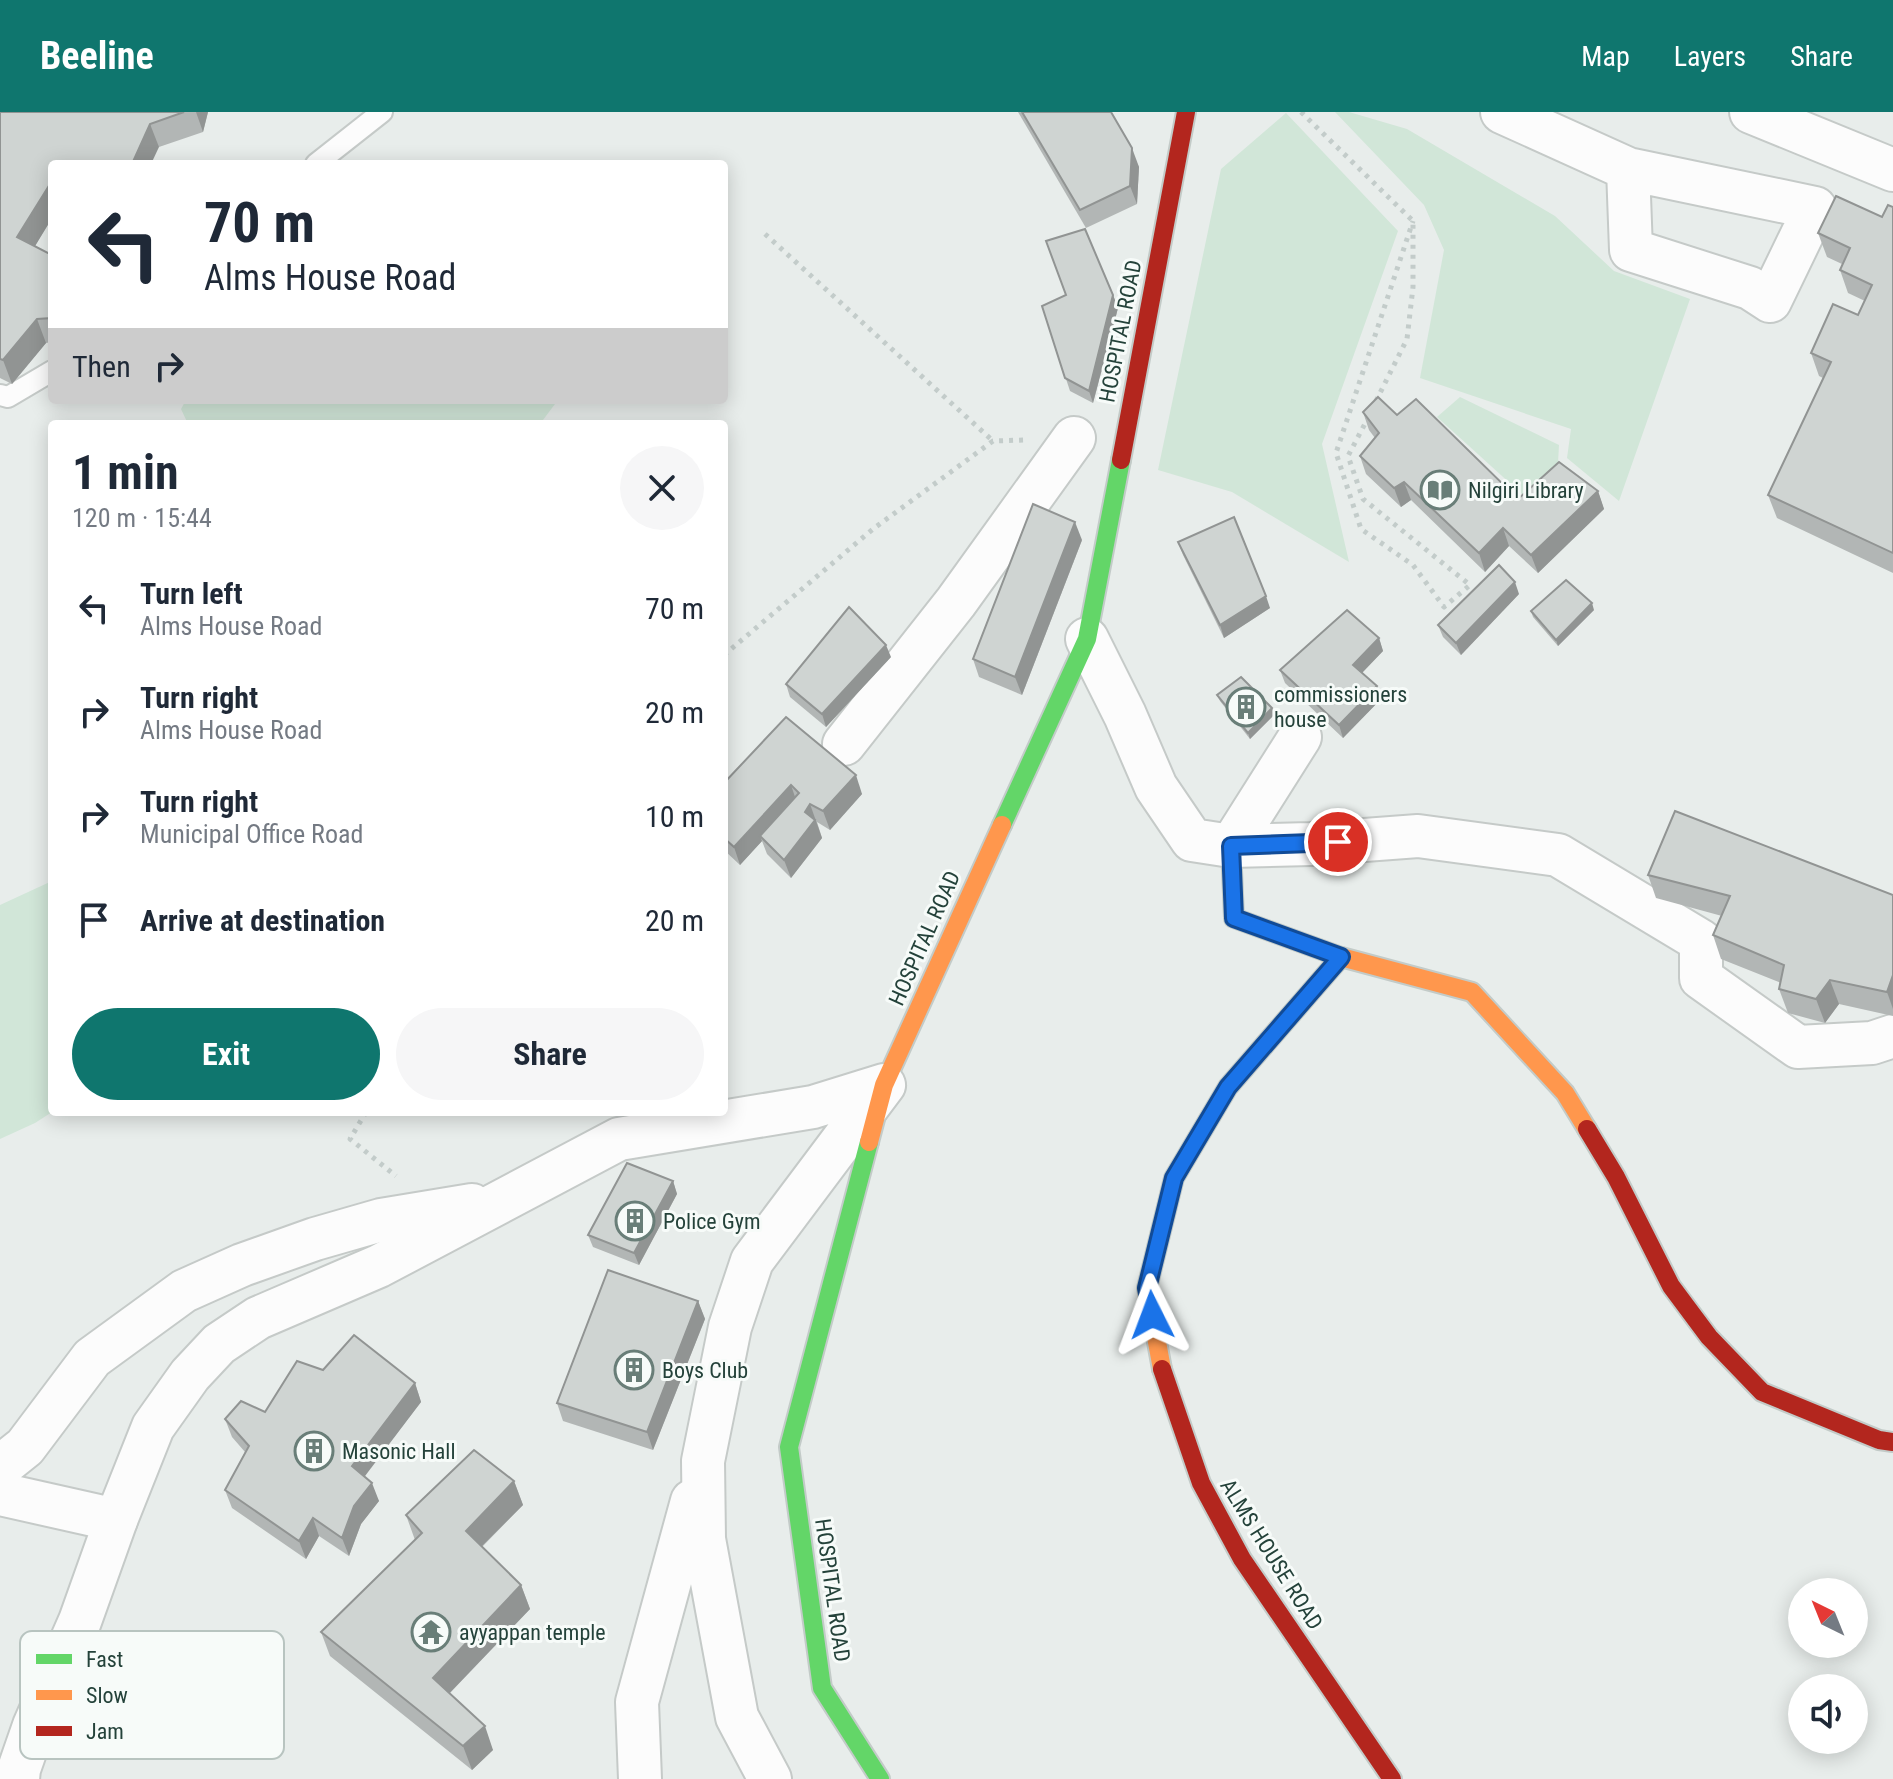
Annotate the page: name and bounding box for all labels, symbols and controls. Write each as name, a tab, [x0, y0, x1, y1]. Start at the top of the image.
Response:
text: Beeline	[40, 34, 154, 78]
text: Map	[1581, 40, 1630, 73]
text: Layers	[1674, 40, 1746, 73]
text: Share	[1790, 40, 1853, 73]
text: 70 m	[204, 190, 315, 256]
icon: left	[72, 192, 176, 296]
text: Alms House Road	[204, 257, 456, 299]
street label: HOSPITAL ROAD	[1094, 258, 1147, 404]
icon: right	[147, 344, 191, 388]
text: Then	[72, 349, 131, 384]
text: 1 min	[72, 444, 179, 501]
button: close	[620, 446, 704, 530]
library icon: Nilgiri Library	[1419, 469, 1461, 511]
place label: Nilgiri Library	[1468, 478, 1584, 503]
text: 120 m · 15:44	[72, 503, 212, 533]
text: Turn left	[140, 576, 243, 611]
icon: left	[72, 586, 116, 630]
text: 70 m	[645, 591, 704, 626]
text: Alms House Road	[140, 611, 322, 641]
text: Turn right	[140, 680, 258, 715]
place label: commissioners house	[1274, 682, 1407, 732]
building icon: commissioners house	[1225, 686, 1267, 728]
icon: right	[72, 690, 116, 734]
text: 20 m	[645, 695, 704, 730]
text: Alms House Road	[140, 715, 322, 745]
text: Turn right	[140, 784, 258, 819]
icon: right	[72, 794, 116, 838]
text: 10 m	[645, 799, 704, 834]
pin	[1304, 808, 1372, 876]
text: Municipal Office Road	[140, 819, 363, 849]
icon: arrive	[1316, 820, 1360, 864]
street label: HOSPITAL ROAD	[884, 867, 965, 1009]
icon: arrive	[72, 898, 116, 942]
text: Arrive at destination	[140, 903, 385, 938]
text: 20 m	[645, 903, 704, 938]
button: Exit	[72, 1008, 380, 1100]
button: Share	[396, 1008, 704, 1100]
building icon: Police Gym	[614, 1200, 656, 1242]
place label: Police Gym	[663, 1209, 760, 1234]
position arrow	[1110, 1273, 1194, 1357]
building icon: Boys Club	[613, 1349, 655, 1391]
place label: Boys Club	[662, 1358, 748, 1383]
building icon: Masonic Hall	[293, 1430, 335, 1472]
place label: Masonic Hall	[342, 1439, 455, 1464]
street label: ALMS HOUSE ROAD	[1215, 1474, 1328, 1634]
street label: HOSPITAL ROAD	[810, 1517, 855, 1663]
north arrow	[1788, 1578, 1868, 1658]
map controls	[1788, 1578, 1868, 1754]
temple icon: ayyappan temple	[410, 1611, 452, 1653]
place label: ayyappan temple	[459, 1620, 606, 1645]
legend	[20, 1631, 284, 1759]
text: Fast	[86, 1647, 123, 1672]
button: sound	[1788, 1674, 1868, 1754]
text: Slow	[86, 1683, 128, 1708]
text: Jam	[86, 1719, 124, 1744]

